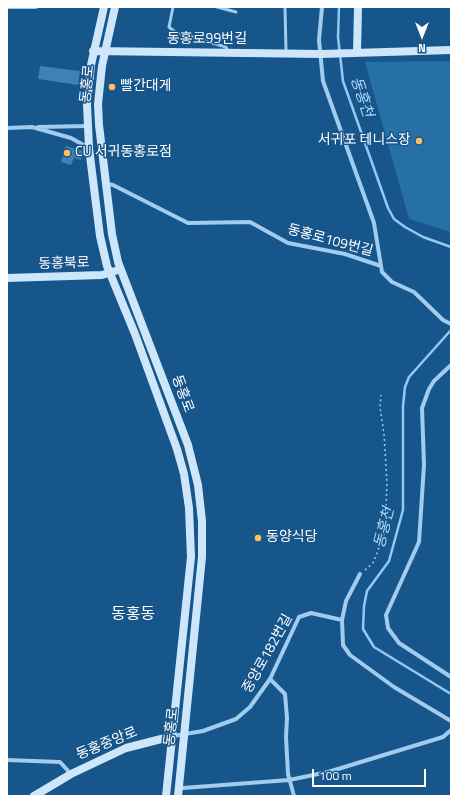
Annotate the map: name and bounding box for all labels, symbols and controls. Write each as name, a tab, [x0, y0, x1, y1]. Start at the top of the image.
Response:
north arrow	[402, 16, 442, 56]
street label: 동홍로99번길	[167, 32, 247, 48]
text: N	[418, 40, 426, 56]
street label: 동홍로	[78, 64, 98, 104]
water label: 동홍천	[346, 75, 376, 119]
place label: 빨간대게	[120, 79, 172, 95]
marker: 빨간대게	[107, 82, 117, 92]
place label: 서귀포 테니스장	[318, 133, 411, 149]
marker: 서귀포 테니스장	[414, 136, 424, 146]
place label: CU 서귀동홍로점	[75, 145, 172, 161]
marker: CU 서귀동홍로점	[62, 148, 72, 158]
street label: 동홍로109번길	[285, 222, 375, 260]
street label: 동홍북로	[38, 255, 90, 273]
street label: 동홍로	[167, 373, 197, 415]
water label: 동홍천	[371, 506, 399, 550]
place label: 동양식당	[266, 530, 318, 546]
marker: 동양식당	[253, 533, 263, 543]
district label: 동홍동	[111, 605, 155, 625]
street label: 중앙로182번길	[239, 611, 297, 697]
street label: 동홍로	[162, 707, 182, 747]
street label: 동홍중앙로	[74, 724, 140, 764]
scale bar	[314, 761, 428, 787]
text: 100 m	[319, 766, 352, 785]

